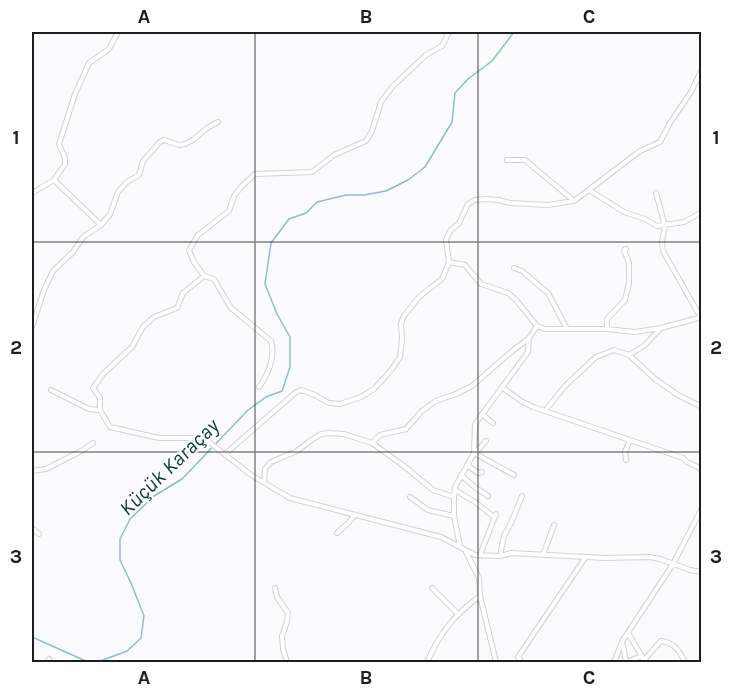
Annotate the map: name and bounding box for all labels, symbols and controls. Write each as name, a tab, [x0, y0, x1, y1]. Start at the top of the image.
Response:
text: A	[138, 5, 151, 28]
text: B	[360, 5, 372, 28]
text: C	[583, 5, 595, 28]
text: 1	[12, 126, 20, 149]
text: 1	[712, 126, 720, 149]
text: 2	[10, 336, 22, 359]
text: 2	[710, 336, 722, 359]
water label: Küçük Karaçay	[114, 413, 224, 520]
text: 3	[10, 545, 22, 568]
text: 3	[710, 545, 722, 568]
text: A	[138, 666, 151, 689]
text: B	[360, 666, 372, 689]
text: C	[583, 666, 595, 689]

